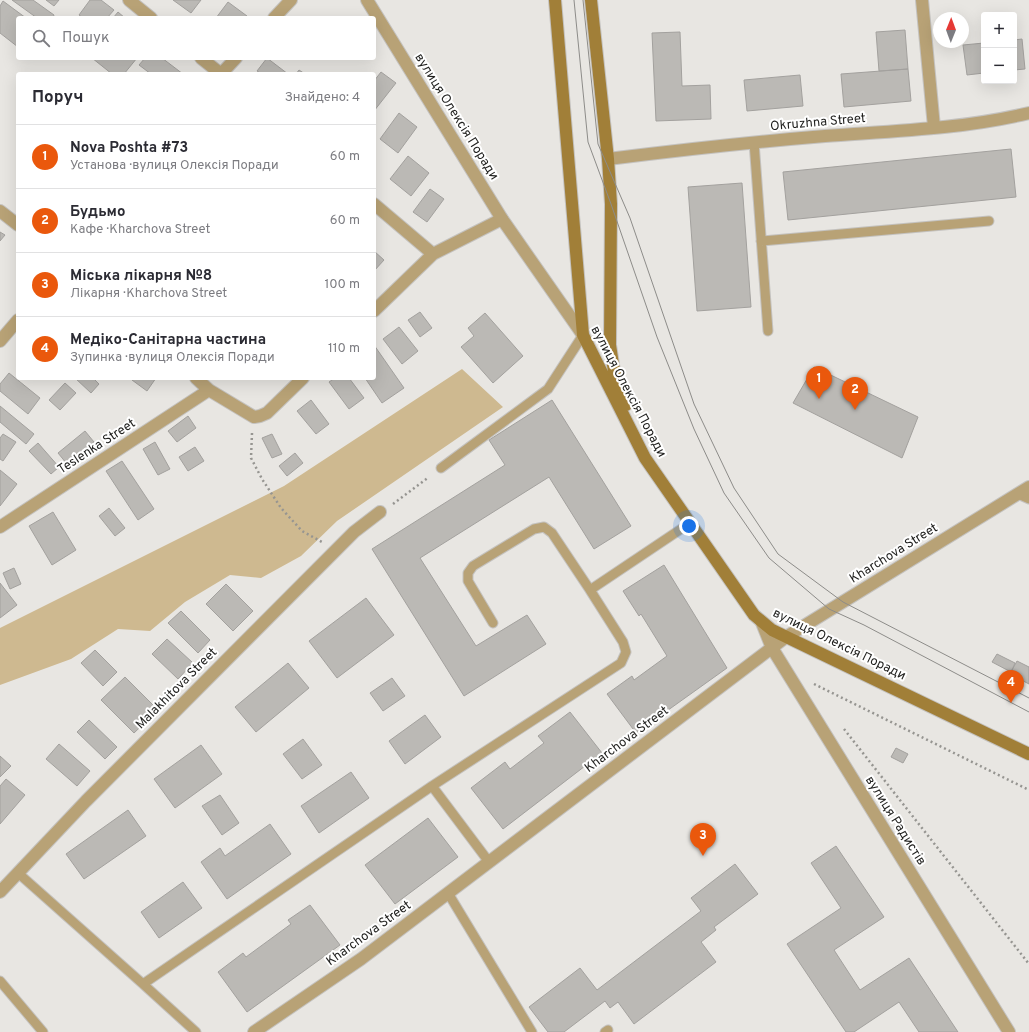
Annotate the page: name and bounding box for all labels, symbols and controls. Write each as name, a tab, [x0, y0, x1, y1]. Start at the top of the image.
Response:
north arrow	[933, 12, 969, 48]
map controls	[981, 12, 1017, 84]
button: +	[981, 12, 1017, 48]
search box	[16, 16, 376, 60]
icon: search	[30, 27, 52, 49]
text: Пошук	[62, 29, 110, 48]
button: −	[981, 48, 1017, 84]
street label: вулиця Олексія Поради	[410, 51, 502, 183]
text: Поруч	[32, 87, 84, 109]
text: Знайдено: 4	[285, 90, 360, 106]
street label: Okruzhna Street	[770, 111, 867, 135]
text: Nova Poshta #73	[70, 139, 188, 158]
text: 1	[42, 149, 48, 165]
text: 60 m	[330, 149, 360, 165]
text: Установа · вулиця Олексія Поради	[70, 158, 279, 174]
text: Будьмо	[70, 203, 126, 222]
text: 2	[41, 213, 49, 229]
text: 60 m	[330, 213, 360, 229]
text: Кафе · Kharchova Street	[70, 222, 210, 238]
text: Міська лікарня №8	[70, 267, 212, 286]
text: 3	[41, 277, 49, 293]
text: 100 m	[324, 277, 360, 293]
text: Лікарня · Kharchova Street	[70, 286, 227, 302]
street label: вулиця Олексія Поради	[587, 324, 669, 460]
text: Медіко-Санітарна частина	[70, 331, 266, 350]
text: 4	[41, 341, 49, 357]
text: 110 m	[328, 341, 360, 357]
text: Зупинка · вулиця Олексія Поради	[70, 350, 275, 366]
pin: 1	[806, 366, 832, 399]
pin: 2	[842, 377, 868, 410]
street label: Teslenka Street	[55, 416, 139, 478]
your location	[679, 516, 699, 536]
street label: Kharchova Street	[847, 520, 941, 588]
street label: вулиця Олексія Поради	[770, 606, 908, 684]
street label: Malakhitova Street	[133, 645, 221, 733]
pin: 4	[998, 670, 1024, 703]
street label: Kharchova Street	[582, 703, 672, 777]
street label: вулиця Радистів	[861, 773, 929, 869]
pin: 3	[690, 823, 716, 856]
street label: Kharchova Street	[323, 898, 415, 970]

